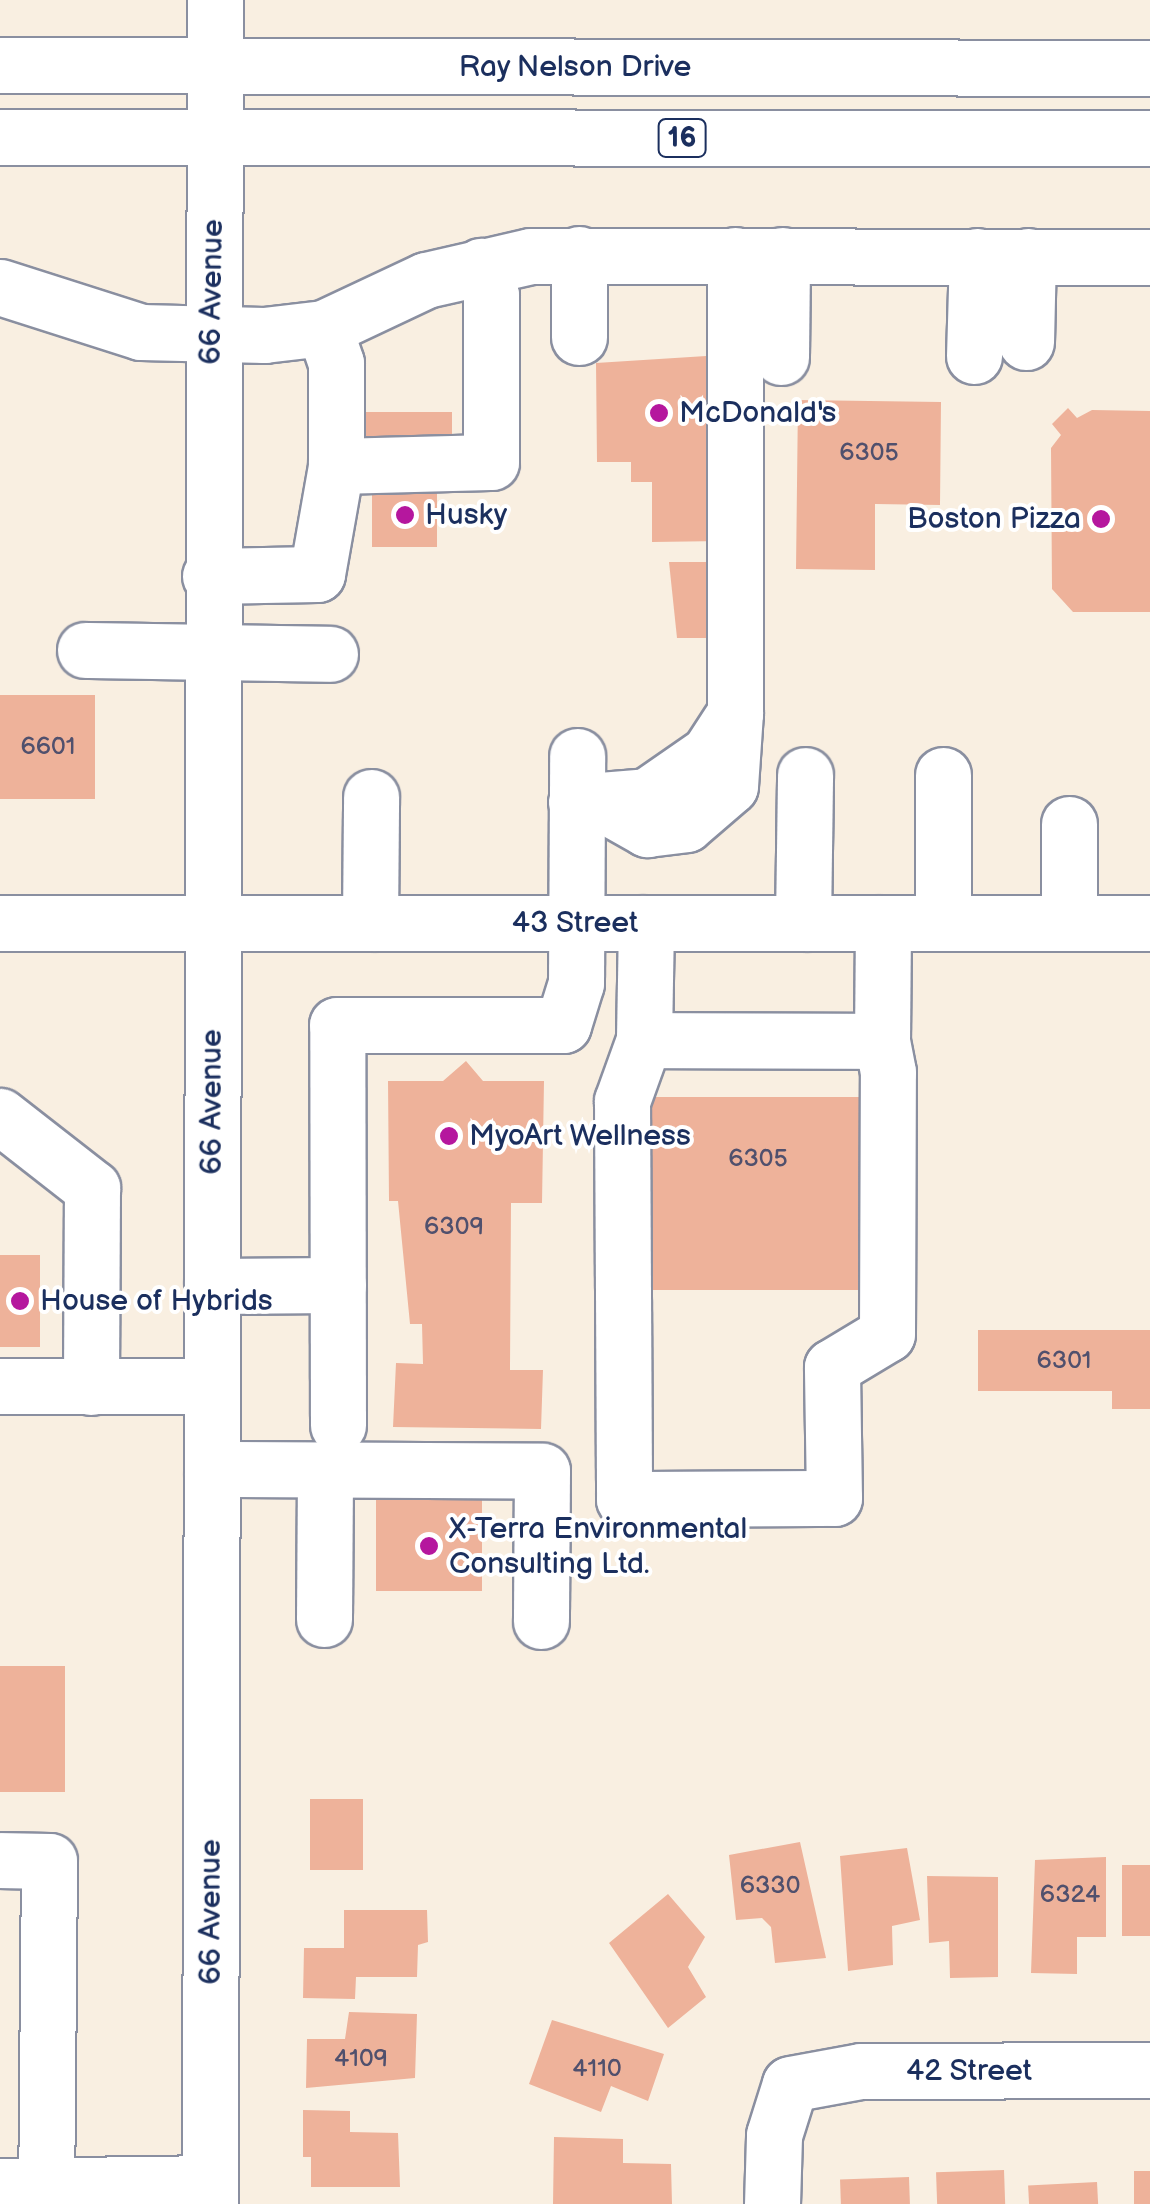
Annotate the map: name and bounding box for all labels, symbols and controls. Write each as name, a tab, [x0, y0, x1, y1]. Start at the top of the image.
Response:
street label: Ray Nelson Drive	[458, 49, 692, 85]
road number: 16	[657, 115, 707, 161]
street label: 66 Avenue	[193, 219, 231, 365]
place label: McDonald's	[679, 395, 836, 431]
marker: McDonald's	[648, 402, 670, 424]
house number: 6305	[839, 438, 899, 468]
place label: Husky	[425, 497, 507, 533]
place label: Boston Pizza	[907, 501, 1081, 537]
marker: Husky	[394, 504, 416, 526]
marker: Boston Pizza	[1090, 508, 1112, 530]
house number: 6601	[21, 732, 75, 762]
street label: 43 Street	[511, 905, 639, 941]
street label: 66 Avenue	[194, 1029, 230, 1175]
place label: MyoArt Wellness	[469, 1118, 692, 1154]
marker: MyoArt Wellness	[438, 1125, 460, 1147]
house number: 6305	[728, 1144, 788, 1174]
house number: 6309	[424, 1212, 484, 1242]
place label: House of Hybrids	[40, 1283, 273, 1319]
marker: House of Hybrids	[9, 1290, 31, 1312]
house number: 6301	[1036, 1346, 1092, 1376]
place label: X-Terra Environmental Consulting Ltd.	[449, 1511, 747, 1582]
marker: X-Terra Environmental Consulting Ltd.	[418, 1535, 440, 1557]
street label: 66 Avenue	[193, 1839, 229, 1985]
house number: 6330	[740, 1871, 800, 1901]
house number: 6324	[1040, 1880, 1100, 1910]
house number: 4109	[334, 2044, 388, 2074]
street label: 42 Street	[906, 2053, 1032, 2089]
house number: 4110	[572, 2054, 622, 2084]

